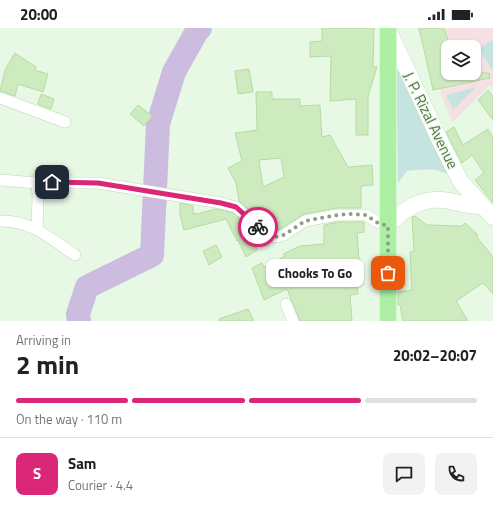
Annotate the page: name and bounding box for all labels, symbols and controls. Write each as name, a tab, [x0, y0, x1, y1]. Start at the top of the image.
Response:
text: 20:00	[20, 3, 57, 26]
map controls	[441, 40, 481, 80]
button: layers	[441, 40, 481, 80]
street label: J. P. Rizal Avenue	[398, 67, 464, 173]
pin	[35, 165, 69, 199]
icon: home	[41, 171, 63, 193]
courier	[238, 207, 278, 247]
icon: bike	[247, 216, 269, 238]
pin	[371, 256, 405, 290]
callout: Chooks To Go	[266, 259, 364, 287]
icon: bag	[377, 262, 399, 284]
text: Chooks To Go	[278, 263, 352, 283]
text: Arriving in	[16, 330, 71, 350]
text: 20:02–20:07	[393, 344, 477, 367]
text: 2 min	[16, 345, 79, 384]
text: On the way · 110 m	[16, 409, 122, 429]
text: Sam	[68, 452, 96, 475]
button: chat	[383, 453, 425, 495]
button: phone	[435, 453, 477, 495]
text: S	[33, 462, 41, 485]
text: Courier · 4.4	[68, 475, 133, 495]

